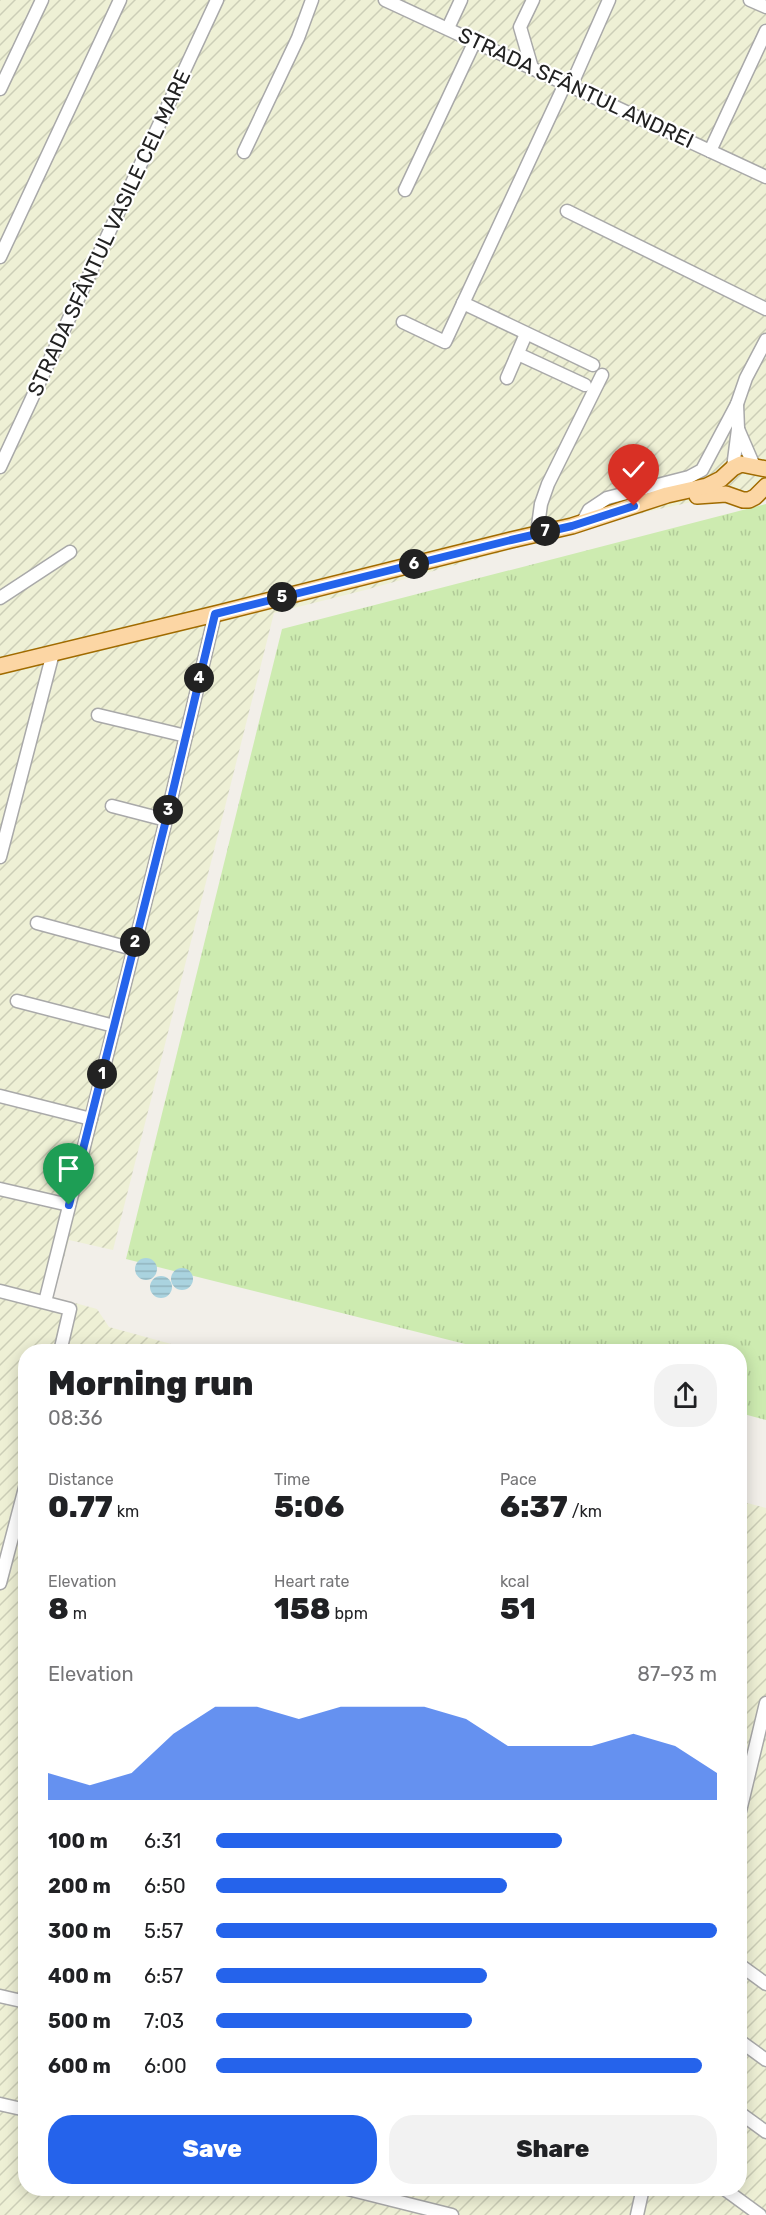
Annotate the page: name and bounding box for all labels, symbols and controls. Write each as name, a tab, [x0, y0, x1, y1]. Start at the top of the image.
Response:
street label: STRADA SFÂNTUL ANDREI	[454, 22, 698, 153]
street label: STRADA SFÂNTUL VASILE CEL MARE	[22, 66, 195, 400]
pin	[608, 444, 659, 506]
icon: check	[617, 453, 650, 486]
pin: 7	[530, 516, 560, 546]
text: 7	[540, 521, 550, 540]
pin: 6	[399, 549, 429, 579]
text: 6	[409, 554, 419, 573]
pin: 5	[267, 582, 297, 612]
text: 5	[277, 587, 287, 606]
pin: 4	[184, 663, 214, 693]
text: 4	[194, 668, 204, 687]
pin: 3	[153, 795, 183, 825]
text: 3	[163, 800, 173, 819]
pin: 2	[120, 927, 150, 957]
text: 2	[130, 932, 140, 951]
pin: 1	[87, 1059, 117, 1089]
text: 1	[98, 1064, 106, 1083]
pin	[43, 1143, 94, 1205]
icon: arrive	[52, 1152, 85, 1185]
text: Morning run	[48, 1364, 253, 1403]
button: share	[654, 1364, 717, 1427]
text: 08:36	[48, 1406, 103, 1430]
text: Distance	[48, 1470, 114, 1489]
text: Time	[274, 1470, 310, 1489]
text: Pace	[500, 1470, 537, 1489]
text: 0.77	[48, 1489, 113, 1525]
text: 5:06	[274, 1489, 344, 1525]
text: 6:37	[500, 1489, 568, 1525]
text: km	[113, 1502, 139, 1521]
text: /km	[568, 1502, 602, 1521]
text: Elevation	[48, 1572, 117, 1591]
text: Heart rate	[274, 1572, 349, 1591]
text: kcal	[500, 1572, 529, 1591]
text: 8	[48, 1591, 69, 1627]
text: 158	[274, 1591, 331, 1627]
text: 51	[500, 1591, 536, 1627]
text: m	[69, 1604, 87, 1623]
text: bpm	[331, 1604, 368, 1623]
text: Elevation	[48, 1662, 134, 1686]
text: 87–93 m	[637, 1662, 717, 1686]
text: 100 m	[48, 1829, 108, 1853]
text: 6:31	[144, 1829, 181, 1853]
text: 200 m	[48, 1874, 111, 1898]
text: 6:50	[144, 1874, 186, 1898]
text: 300 m	[48, 1919, 111, 1943]
text: 5:57	[144, 1919, 183, 1943]
text: 400 m	[48, 1964, 111, 1988]
text: 6:57	[144, 1964, 183, 1988]
text: 500 m	[48, 2009, 111, 2033]
text: 7:03	[144, 2009, 184, 2033]
text: 600 m	[48, 2054, 111, 2078]
text: 6:00	[144, 2054, 187, 2078]
button: Save	[48, 2115, 377, 2184]
button: Share	[389, 2115, 717, 2184]

